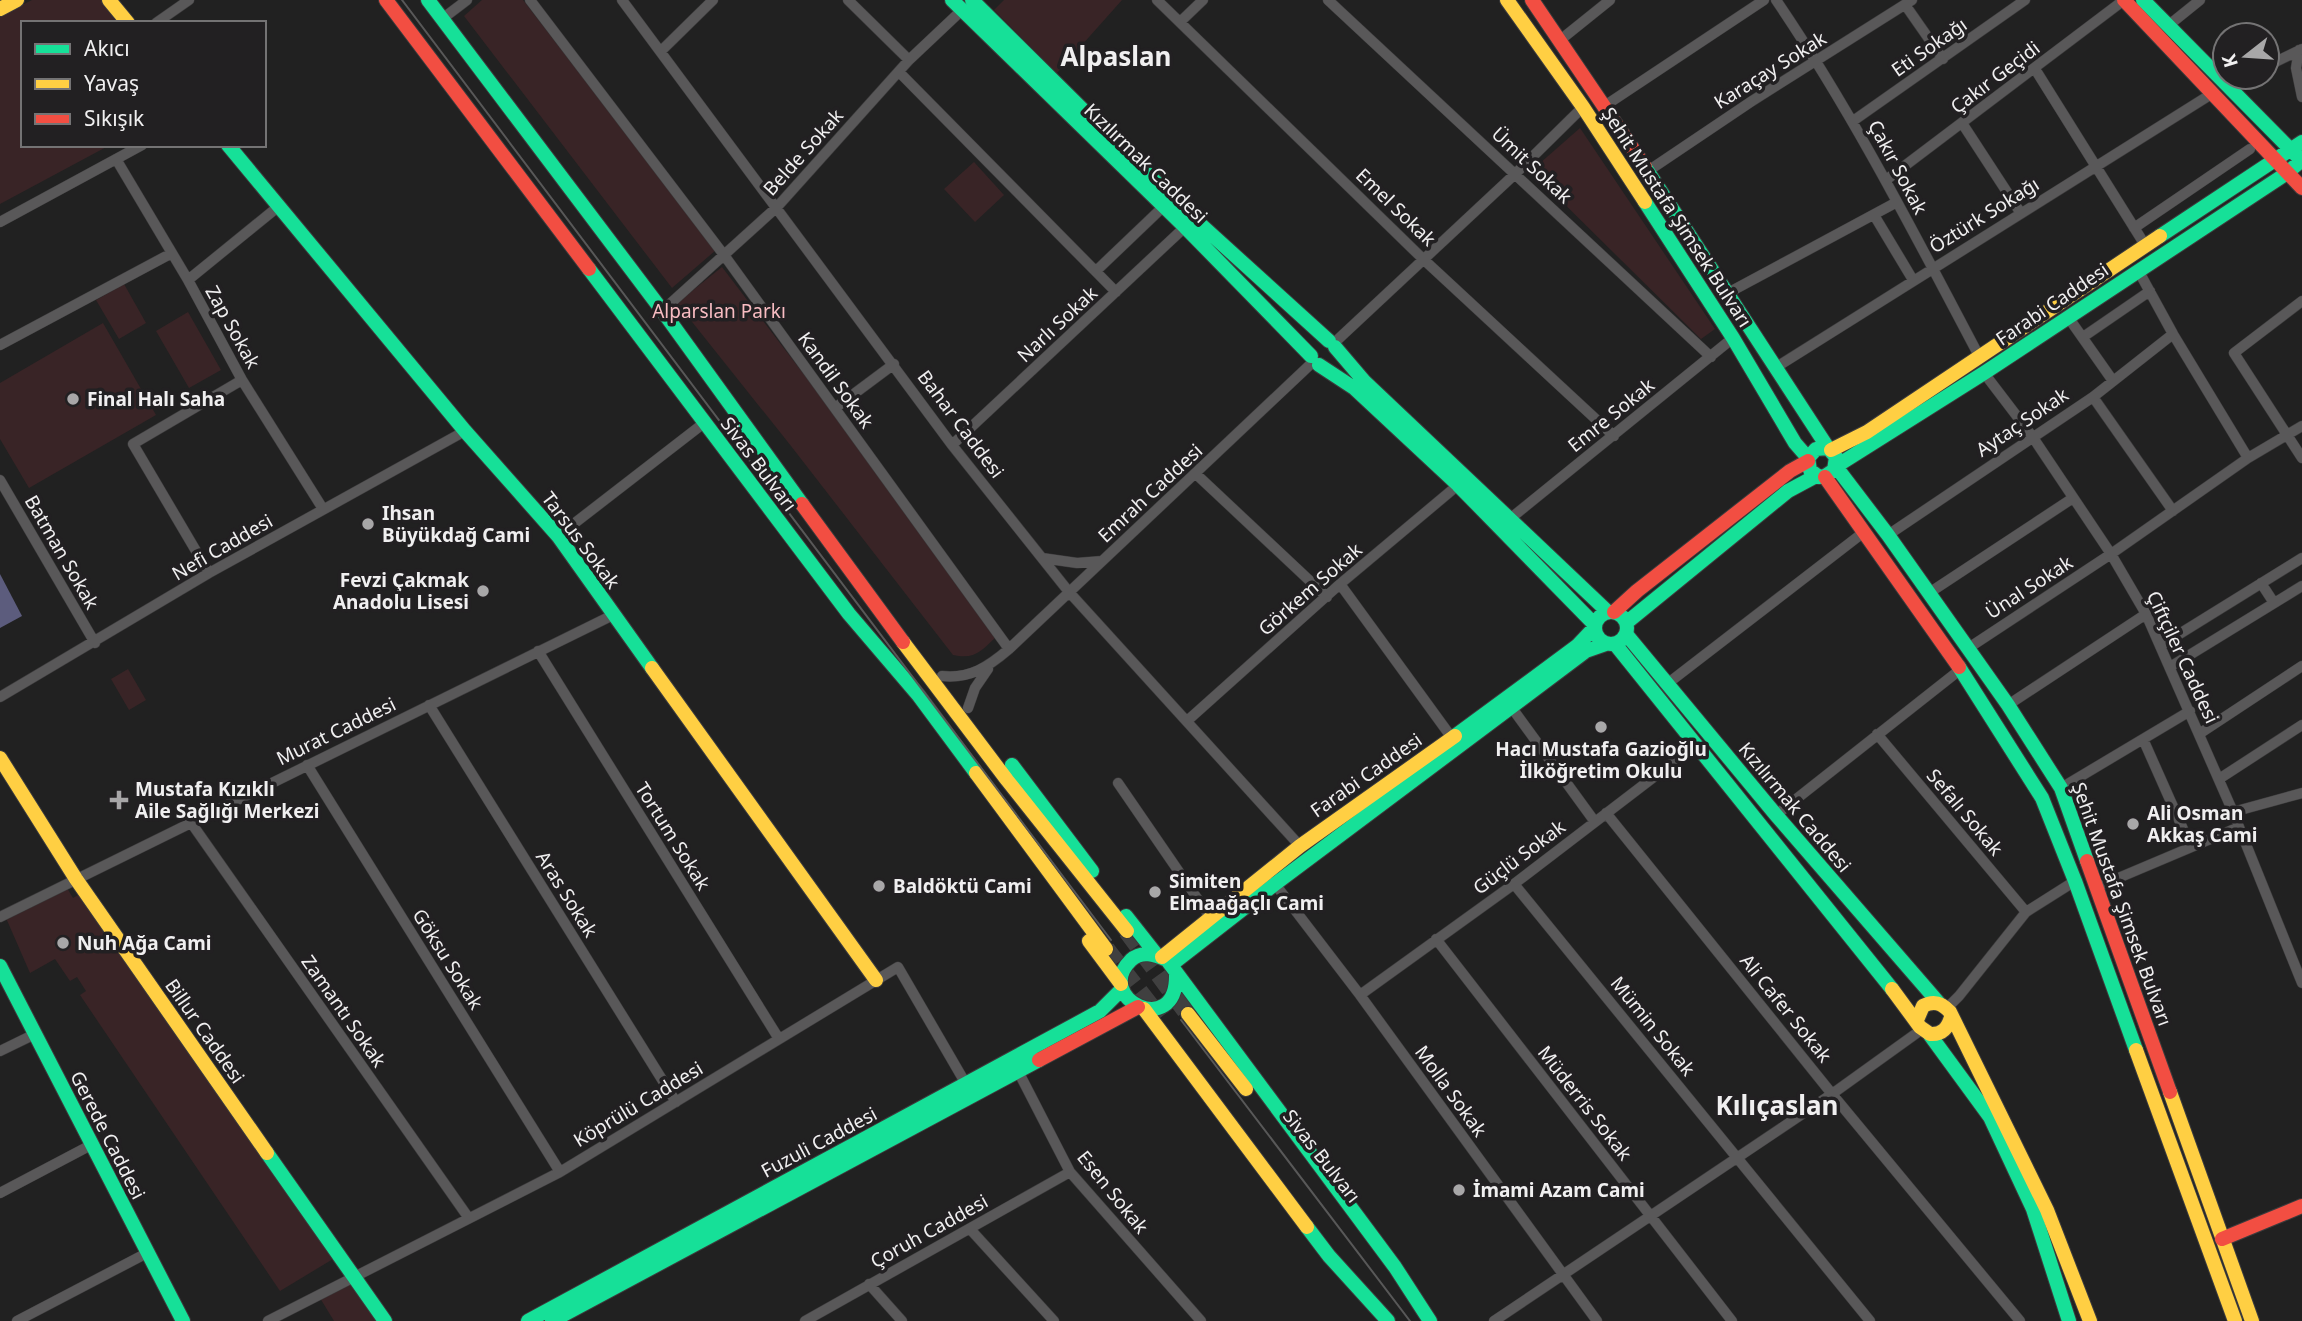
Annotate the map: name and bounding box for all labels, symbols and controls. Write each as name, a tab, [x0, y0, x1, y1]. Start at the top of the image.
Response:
street label: Eti Sokağı	[1886, 12, 1972, 82]
legend	[21, 21, 266, 147]
north arrow	[2211, 21, 2281, 91]
street label: Karaçay Sokak	[1709, 25, 1831, 115]
text: Akıcı	[84, 34, 130, 62]
street label: Çakır Geçidi	[1945, 35, 2045, 119]
district label: Alpaslan	[1060, 38, 1172, 74]
text: K	[2215, 51, 2244, 71]
text: Yavaş	[84, 69, 139, 97]
street label: Kızılırmak Caddesi	[1079, 97, 1213, 229]
street label: Şehit Mustafa Şimsek Bulvarı	[1596, 102, 1758, 332]
street label: Belde Sokak	[757, 103, 849, 201]
text: Sıkışık	[84, 104, 145, 132]
street label: Çakır Sokak	[1862, 115, 1934, 219]
street label: Ümit Sokak	[1486, 121, 1578, 209]
street label: Emel Sokak	[1350, 162, 1442, 252]
street label: Öztürk Sokağı	[1924, 171, 2044, 259]
street label: Farabi Caddesi	[1990, 257, 2114, 351]
street label: Narlı Sokak	[1011, 280, 1103, 368]
street label: Zap Sokak	[200, 281, 266, 373]
park label: Alparslan Parkı	[652, 298, 786, 324]
street label: Kandil Sokak	[792, 326, 880, 434]
street label: Bahar Caddesi	[912, 365, 1010, 483]
street label: Emre Sokak	[1562, 372, 1660, 458]
street label: Aytaç Sokak	[1971, 382, 2073, 462]
place label: Final Halı Saha	[87, 386, 225, 412]
marker: Final Halı Saha	[65, 391, 81, 407]
street label: Sivas Bulvarı	[715, 412, 803, 516]
street label: Emrah Caddesi	[1092, 438, 1208, 548]
street label: Tarsus Sokak	[536, 486, 626, 594]
street label: Batman Sokak	[19, 490, 105, 614]
place label: Ihsan Büyükdağ Cami	[382, 500, 530, 548]
street label: Nefi Caddesi	[167, 508, 277, 586]
marker: Ihsan Büyükdağ Cami	[360, 516, 376, 532]
street label: Görkem Sokak	[1253, 537, 1367, 641]
street label: Ünal Sokak	[1980, 549, 2078, 625]
place label: Fevzi Çakmak Anadolu Lisesi	[333, 567, 469, 615]
marker: Fevzi Çakmak Anadolu Lisesi	[475, 583, 491, 599]
street label: Çiftçiler Caddesi	[2141, 586, 2225, 728]
street label: Murat Caddesi	[272, 691, 400, 771]
marker: Hacı Mustafa Gazioğlu İlköğretim Okulu	[1593, 719, 1609, 735]
street label: Farabi Caddesi	[1305, 727, 1427, 823]
place label: Hacı Mustafa Gazioğlu İlköğretim Okulu	[1495, 736, 1707, 784]
street label: Kızılırmak Caddesi	[1733, 736, 1857, 878]
street label: Sefalı Sokak	[1921, 763, 2009, 861]
place label: Mustafa Kızıklı Aile Sağlığı Merkezi	[135, 776, 319, 824]
street label: Tortum Sokak	[629, 777, 717, 895]
street label: Şehit Mustafa Şimsek Bulvarı	[2066, 779, 2178, 1029]
marker: Mustafa Kızıklı Aile Sağlığı Merkezi	[109, 790, 129, 810]
place label: Ali Osman Akkaş Cami	[2147, 800, 2257, 848]
street label: Güçlü Sokak	[1468, 814, 1570, 900]
marker: Ali Osman Akkaş Cami	[2125, 816, 2141, 832]
street label: Aras Sokak	[530, 846, 604, 942]
place label: Simiten Elmaağaçlı Cami	[1169, 868, 1324, 916]
place label: Baldöktü Cami	[893, 873, 1032, 899]
marker: Baldöktü Cami	[871, 878, 887, 894]
marker: Simiten Elmaağaçlı Cami	[1147, 884, 1163, 900]
street label: Göksu Sokak	[407, 904, 489, 1014]
place label: Nuh Ağa Cami	[77, 930, 211, 956]
marker: Nuh Ağa Cami	[55, 935, 71, 951]
street label: Ali Cafer Sokak	[1734, 948, 1838, 1068]
street label: Zamantı Sokak	[296, 950, 392, 1072]
street label: Mümin Sokak	[1605, 971, 1701, 1081]
street label: Billur Caddesi	[159, 973, 251, 1089]
street label: Molla Sokak	[1409, 1040, 1493, 1142]
street label: Müderris Sokak	[1532, 1040, 1638, 1166]
street label: Köprülü Caddesi	[568, 1055, 708, 1153]
street label: Gerede Caddesi	[64, 1066, 152, 1204]
district label: Kılıçaslan	[1716, 1087, 1838, 1123]
street label: Fuzuli Caddesi	[756, 1101, 882, 1183]
street label: Sivas Bulvarı	[1277, 1104, 1367, 1208]
street label: Esen Sokak	[1071, 1145, 1155, 1239]
place label: İmami Azam Cami	[1473, 1177, 1645, 1203]
marker: İmami Azam Cami	[1451, 1182, 1467, 1198]
street label: Çoruh Caddesi	[866, 1188, 992, 1274]

